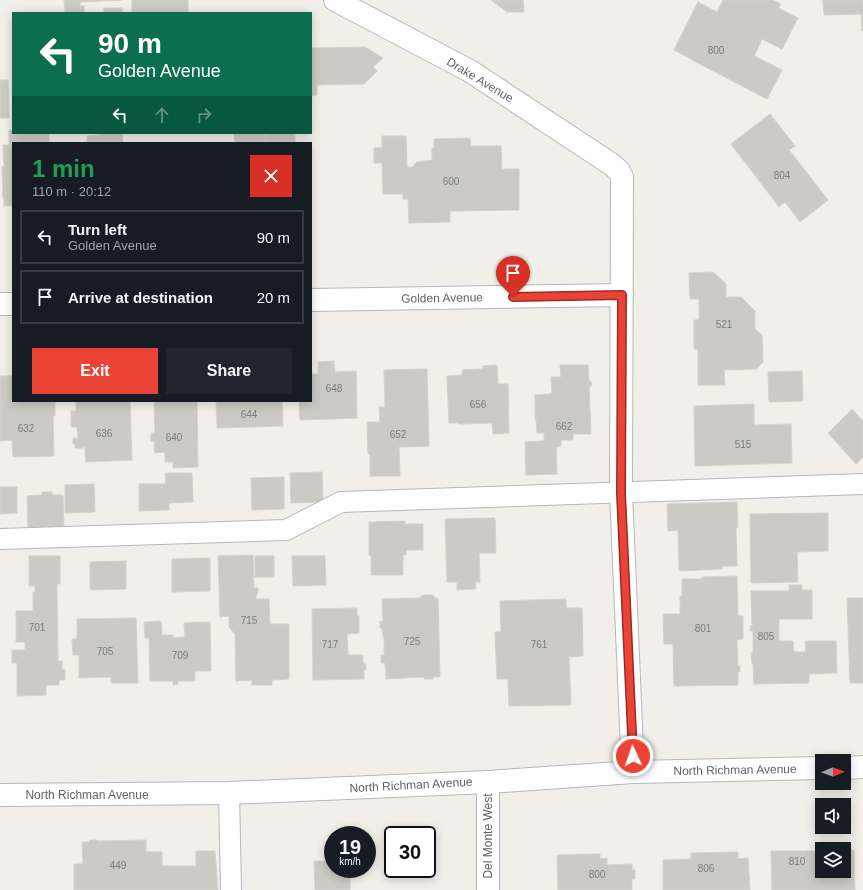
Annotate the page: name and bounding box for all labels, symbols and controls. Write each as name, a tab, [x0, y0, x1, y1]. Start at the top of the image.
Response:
icon: left	[32, 28, 84, 80]
text: 90 m	[98, 28, 162, 59]
house number: 800	[708, 45, 725, 56]
street label: Drake Avenue	[444, 55, 516, 106]
text: Golden Avenue	[98, 61, 221, 81]
icon: left	[109, 104, 131, 126]
icon: ahead	[151, 104, 173, 126]
icon: right	[193, 104, 215, 126]
text: 1 min	[32, 155, 95, 182]
button: close	[250, 155, 292, 197]
house number: 804	[774, 170, 791, 181]
house number: 600	[443, 176, 460, 187]
text: 110 m · 20:12	[32, 184, 111, 199]
text: Turn left	[68, 221, 127, 238]
icon: left	[34, 226, 56, 248]
text: 90 m	[257, 229, 290, 246]
text: Golden Avenue	[68, 238, 157, 253]
pin	[496, 256, 530, 297]
icon: arrive	[502, 262, 524, 284]
icon: arrive	[34, 286, 56, 308]
text: Arrive at destination	[68, 289, 213, 306]
text: 20 m	[257, 289, 290, 306]
street label: Golden Avenue	[401, 290, 483, 306]
house number: 521	[716, 319, 733, 330]
button: Exit	[32, 348, 158, 394]
button: Share	[166, 348, 292, 394]
house number: 648	[326, 383, 343, 394]
house number: 656	[470, 399, 487, 410]
house number: 644	[241, 409, 258, 420]
house number: 662	[556, 421, 573, 432]
house number: 632	[18, 423, 35, 434]
house number: 636	[96, 428, 113, 439]
house number: 652	[390, 429, 407, 440]
house number: 640	[166, 432, 183, 443]
house number: 515	[735, 439, 752, 450]
house number: 715	[241, 615, 258, 626]
house number: 701	[29, 622, 46, 633]
house number: 801	[695, 623, 712, 634]
house number: 805	[758, 631, 775, 642]
house number: 725	[404, 636, 421, 647]
house number: 717	[322, 639, 339, 650]
house number: 761	[531, 639, 548, 650]
house number: 705	[97, 646, 114, 657]
house number: 709	[172, 650, 189, 661]
position arrow	[612, 735, 654, 777]
north arrow	[815, 754, 851, 790]
map controls	[815, 754, 851, 878]
street label: North Richman Avenue	[673, 762, 797, 778]
street label: North Richman Avenue	[349, 775, 473, 795]
street label: North Richman Avenue	[25, 788, 149, 802]
street label: Del Monte West	[481, 793, 495, 879]
button: sound	[815, 798, 851, 834]
speed limit sign: 30	[384, 826, 436, 878]
text: 19	[339, 836, 361, 858]
button: layers	[815, 842, 851, 878]
text: km/h	[339, 856, 361, 867]
house number: 810	[789, 856, 806, 867]
house number: 449	[110, 860, 127, 871]
house number: 806	[698, 863, 715, 874]
house number: 800	[589, 869, 606, 880]

